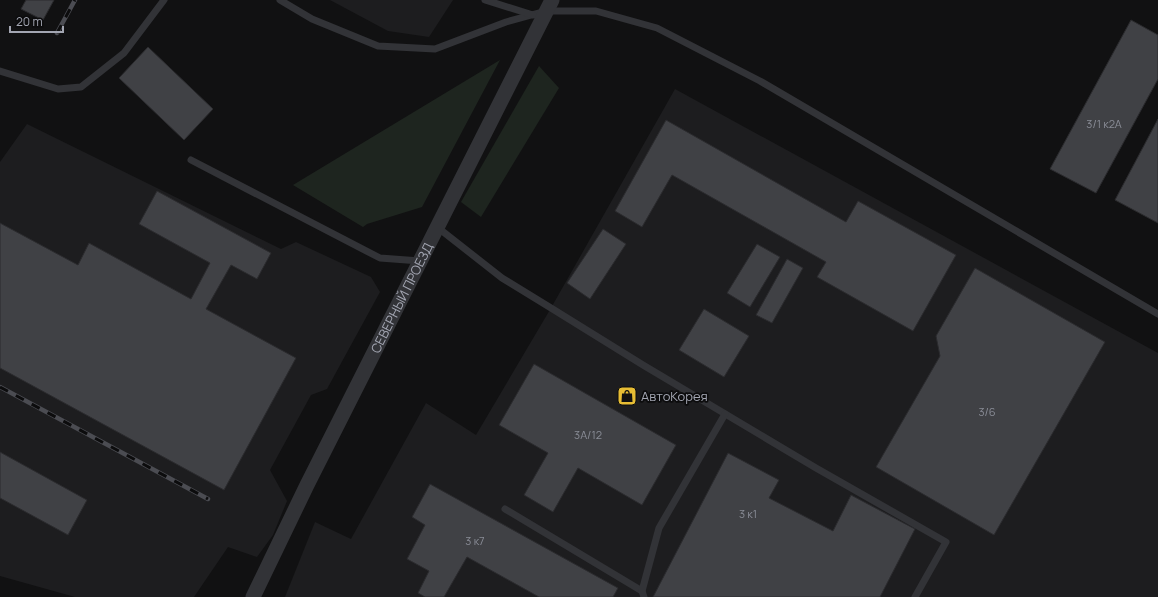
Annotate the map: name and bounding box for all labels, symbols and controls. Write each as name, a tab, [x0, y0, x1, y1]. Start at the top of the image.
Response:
scale bar	[10, 8, 63, 34]
text: 20 m	[16, 13, 43, 30]
house number: 3/1 к2А	[1086, 116, 1122, 131]
street label: СЕВЕРНЫЙ ПРОЕЗД	[366, 239, 437, 356]
shop icon: АвтоКорея	[616, 385, 638, 407]
place label: АвтоКорея	[641, 387, 708, 405]
house number: 3/6	[978, 404, 996, 419]
house number: 3А/12	[574, 427, 602, 442]
house number: 3 к1	[739, 506, 757, 521]
house number: 3 к7	[465, 533, 485, 548]

